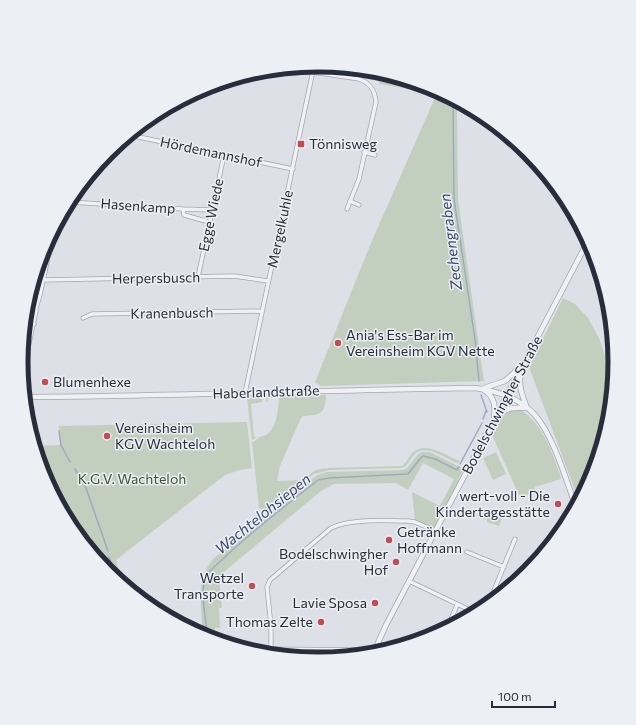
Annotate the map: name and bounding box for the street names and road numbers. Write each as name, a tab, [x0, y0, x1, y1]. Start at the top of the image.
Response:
street label: Hördemannshof	[159, 132, 264, 171]
street label: Egge Wiede	[194, 177, 227, 253]
street label: Mergelkuhle	[263, 188, 296, 269]
street label: Hasenkamp	[100, 194, 176, 217]
street label: Herpersbusch	[112, 268, 200, 287]
street label: Kranenbusch	[130, 303, 214, 322]
street label: Bodelschwingher Straße	[458, 333, 545, 477]
street label: Haberlandstraße	[212, 381, 320, 402]

